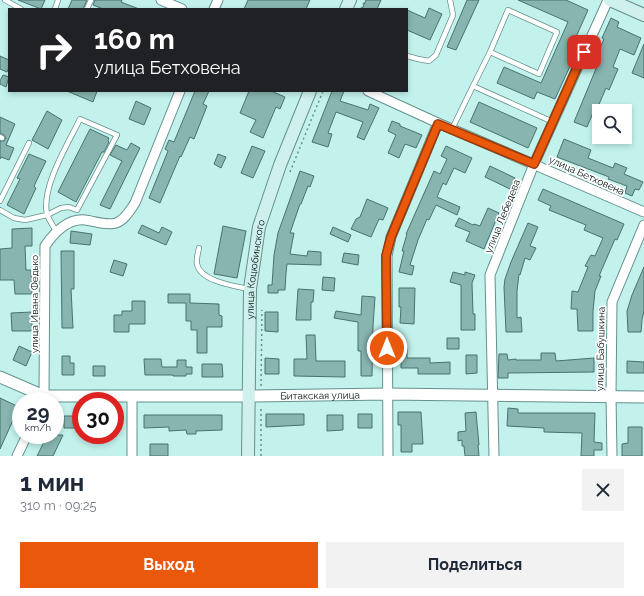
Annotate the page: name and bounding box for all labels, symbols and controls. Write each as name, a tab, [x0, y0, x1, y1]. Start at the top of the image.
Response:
text: 160 m	[94, 23, 175, 56]
icon: right	[28, 24, 80, 76]
pin	[567, 35, 601, 69]
icon: arrive	[573, 41, 595, 63]
text: улица Бетховена	[94, 57, 241, 78]
map controls	[592, 104, 632, 144]
button: search	[592, 104, 632, 144]
street label: улица Бетховена	[547, 154, 626, 197]
street label: улица Лебедева	[483, 178, 522, 255]
street label: улица Коцюбинского	[245, 218, 267, 319]
street label: улица Ивана Федько	[29, 255, 40, 353]
street label: улица Бабушкина	[594, 307, 607, 391]
position arrow	[366, 327, 408, 369]
street label: Битакская улица	[280, 389, 360, 402]
speed limit sign: 30	[72, 392, 124, 444]
text: 29	[26, 401, 50, 425]
text: km/h	[25, 422, 51, 433]
text: 1 мин	[20, 468, 84, 497]
button: close	[582, 469, 624, 511]
text: 310 m · 09:25	[20, 498, 97, 513]
button: Выход	[20, 542, 318, 588]
button: Поделиться	[326, 542, 624, 588]

